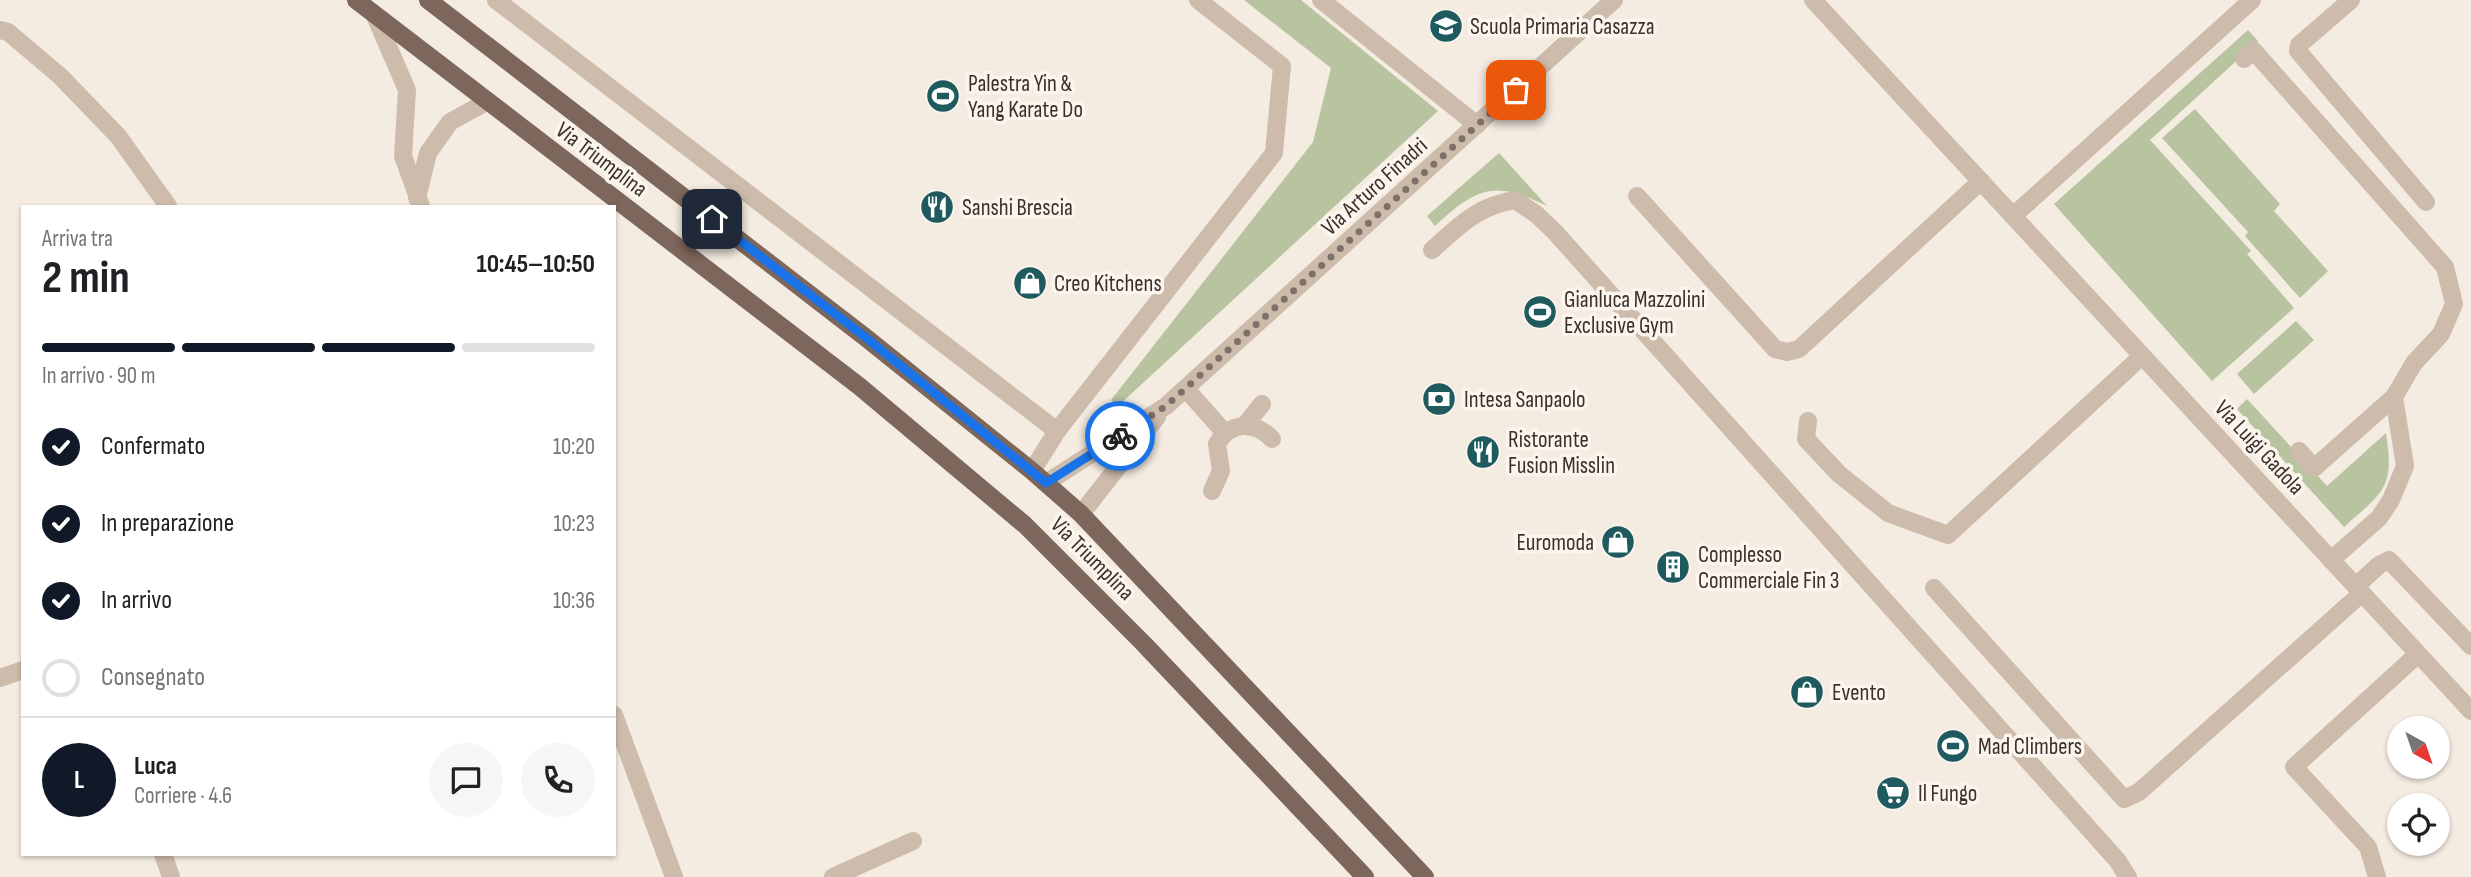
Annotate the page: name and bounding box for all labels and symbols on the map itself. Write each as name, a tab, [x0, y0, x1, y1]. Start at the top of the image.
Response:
school or university icon: Scuola Primaria Casazza	[1427, 7, 1465, 45]
place label: Scuola Primaria Casazza	[1470, 13, 1655, 41]
pin	[1486, 60, 1546, 120]
place label: Palestra Yin & Yang Karate Do	[968, 70, 1083, 124]
sports icon: Palestra Yin & Yang Karate Do	[924, 77, 962, 115]
street label: Via Triumplina	[550, 116, 653, 203]
street label: Via Arturo Finadri	[1316, 132, 1433, 242]
restaurant icon: Sanshi Brescia	[918, 188, 956, 226]
pin	[682, 189, 742, 249]
place label: Sanshi Brescia	[962, 194, 1073, 222]
shop icon: Creo Kitchens	[1011, 264, 1049, 302]
place label: Creo Kitchens	[1054, 270, 1162, 298]
place label: Gianluca Mazzolini Exclusive Gym	[1564, 286, 1705, 340]
sports icon: Gianluca Mazzolini Exclusive Gym	[1521, 293, 1559, 331]
bank icon: Intesa Sanpaolo	[1420, 380, 1458, 418]
place label: Intesa Sanpaolo	[1464, 386, 1586, 414]
street label: Via Luigi Gadola	[2208, 395, 2310, 501]
courier	[1085, 401, 1155, 471]
place label: Ristorante Fusion Misslin	[1508, 426, 1615, 480]
restaurant icon: Ristorante Fusion Misslin	[1464, 433, 1502, 471]
street label: Via Triumplina	[1044, 511, 1140, 607]
shop icon: Euromoda	[1599, 523, 1637, 561]
place label: Euromoda	[1516, 529, 1594, 557]
place label: Complesso Commerciale Fin 3	[1698, 541, 1840, 595]
building icon: Complesso Commerciale Fin 3	[1654, 548, 1692, 586]
shop icon: Evento	[1788, 673, 1826, 711]
place label: Evento	[1832, 679, 1886, 707]
north arrow	[2387, 716, 2450, 779]
sports icon: Mad Climbers	[1934, 727, 1972, 765]
place label: Mad Climbers	[1978, 733, 2082, 761]
supermarket icon: Il Fungo	[1874, 774, 1912, 812]
place label: Il Fungo	[1918, 780, 1977, 808]

